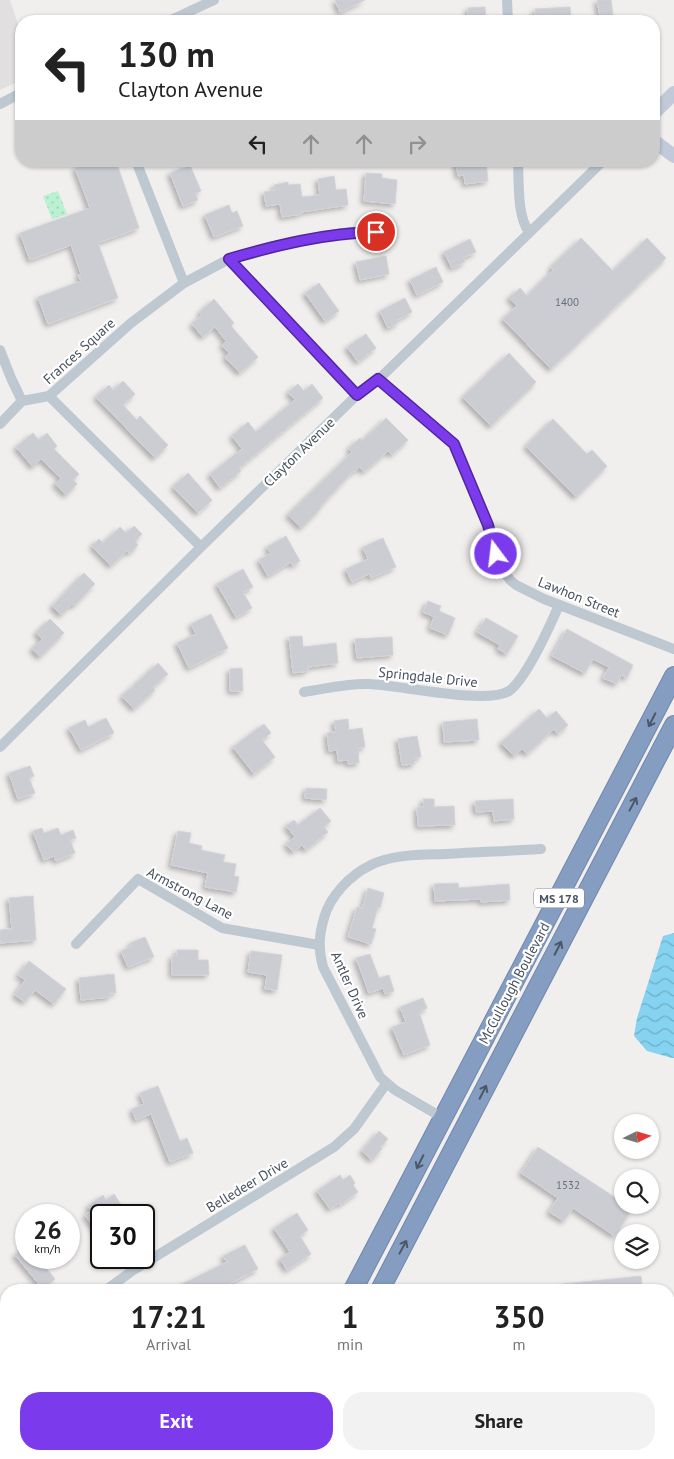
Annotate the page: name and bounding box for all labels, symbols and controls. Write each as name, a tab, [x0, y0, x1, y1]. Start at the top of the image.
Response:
text: 130 m	[118, 31, 215, 77]
icon: left	[35, 35, 100, 100]
text: Clayton Avenue	[118, 75, 263, 103]
icon: left	[244, 130, 272, 158]
icon: ahead	[297, 130, 325, 158]
icon: ahead	[350, 130, 378, 158]
icon: right	[403, 130, 431, 158]
pin	[355, 211, 397, 253]
icon: arrive	[362, 218, 390, 246]
house number: 1400	[555, 295, 579, 309]
street label: Frances Square	[39, 314, 119, 388]
street label: Clayton Avenue	[260, 413, 338, 491]
position arrow	[469, 527, 521, 579]
street label: Lawhon Street	[536, 572, 623, 622]
street label: Springdale Drive	[378, 663, 478, 691]
one-way arrow	[646, 712, 656, 726]
one-way arrow	[629, 797, 638, 812]
street label: Armstrong Lane	[144, 863, 236, 923]
road number: MS 178	[534, 888, 584, 908]
street label: McCullough Boulevard	[474, 919, 554, 1047]
one-way arrow	[554, 941, 563, 956]
street label: Antler Drive	[327, 949, 373, 1021]
one-way arrow	[479, 1085, 488, 1100]
north arrow	[614, 1114, 659, 1159]
map controls	[614, 1114, 659, 1269]
street label: Belledeer Drive	[203, 1154, 291, 1216]
one-way arrow	[415, 1154, 425, 1169]
button: search	[614, 1169, 659, 1214]
house number: 1532	[556, 1178, 580, 1192]
speed limit sign: 30	[90, 1204, 155, 1269]
text: 26	[33, 1214, 62, 1246]
button: layers	[614, 1224, 659, 1269]
one-way arrow	[399, 1240, 408, 1255]
text: km/h	[34, 1241, 61, 1256]
text: 17:21	[130, 1297, 207, 1336]
text: 1	[342, 1297, 359, 1336]
text: 350	[493, 1297, 545, 1336]
text: Arrival	[146, 1334, 191, 1354]
text: min	[337, 1334, 363, 1354]
text: m	[513, 1334, 526, 1354]
button: Exit	[20, 1392, 333, 1450]
button: Share	[343, 1392, 655, 1450]

